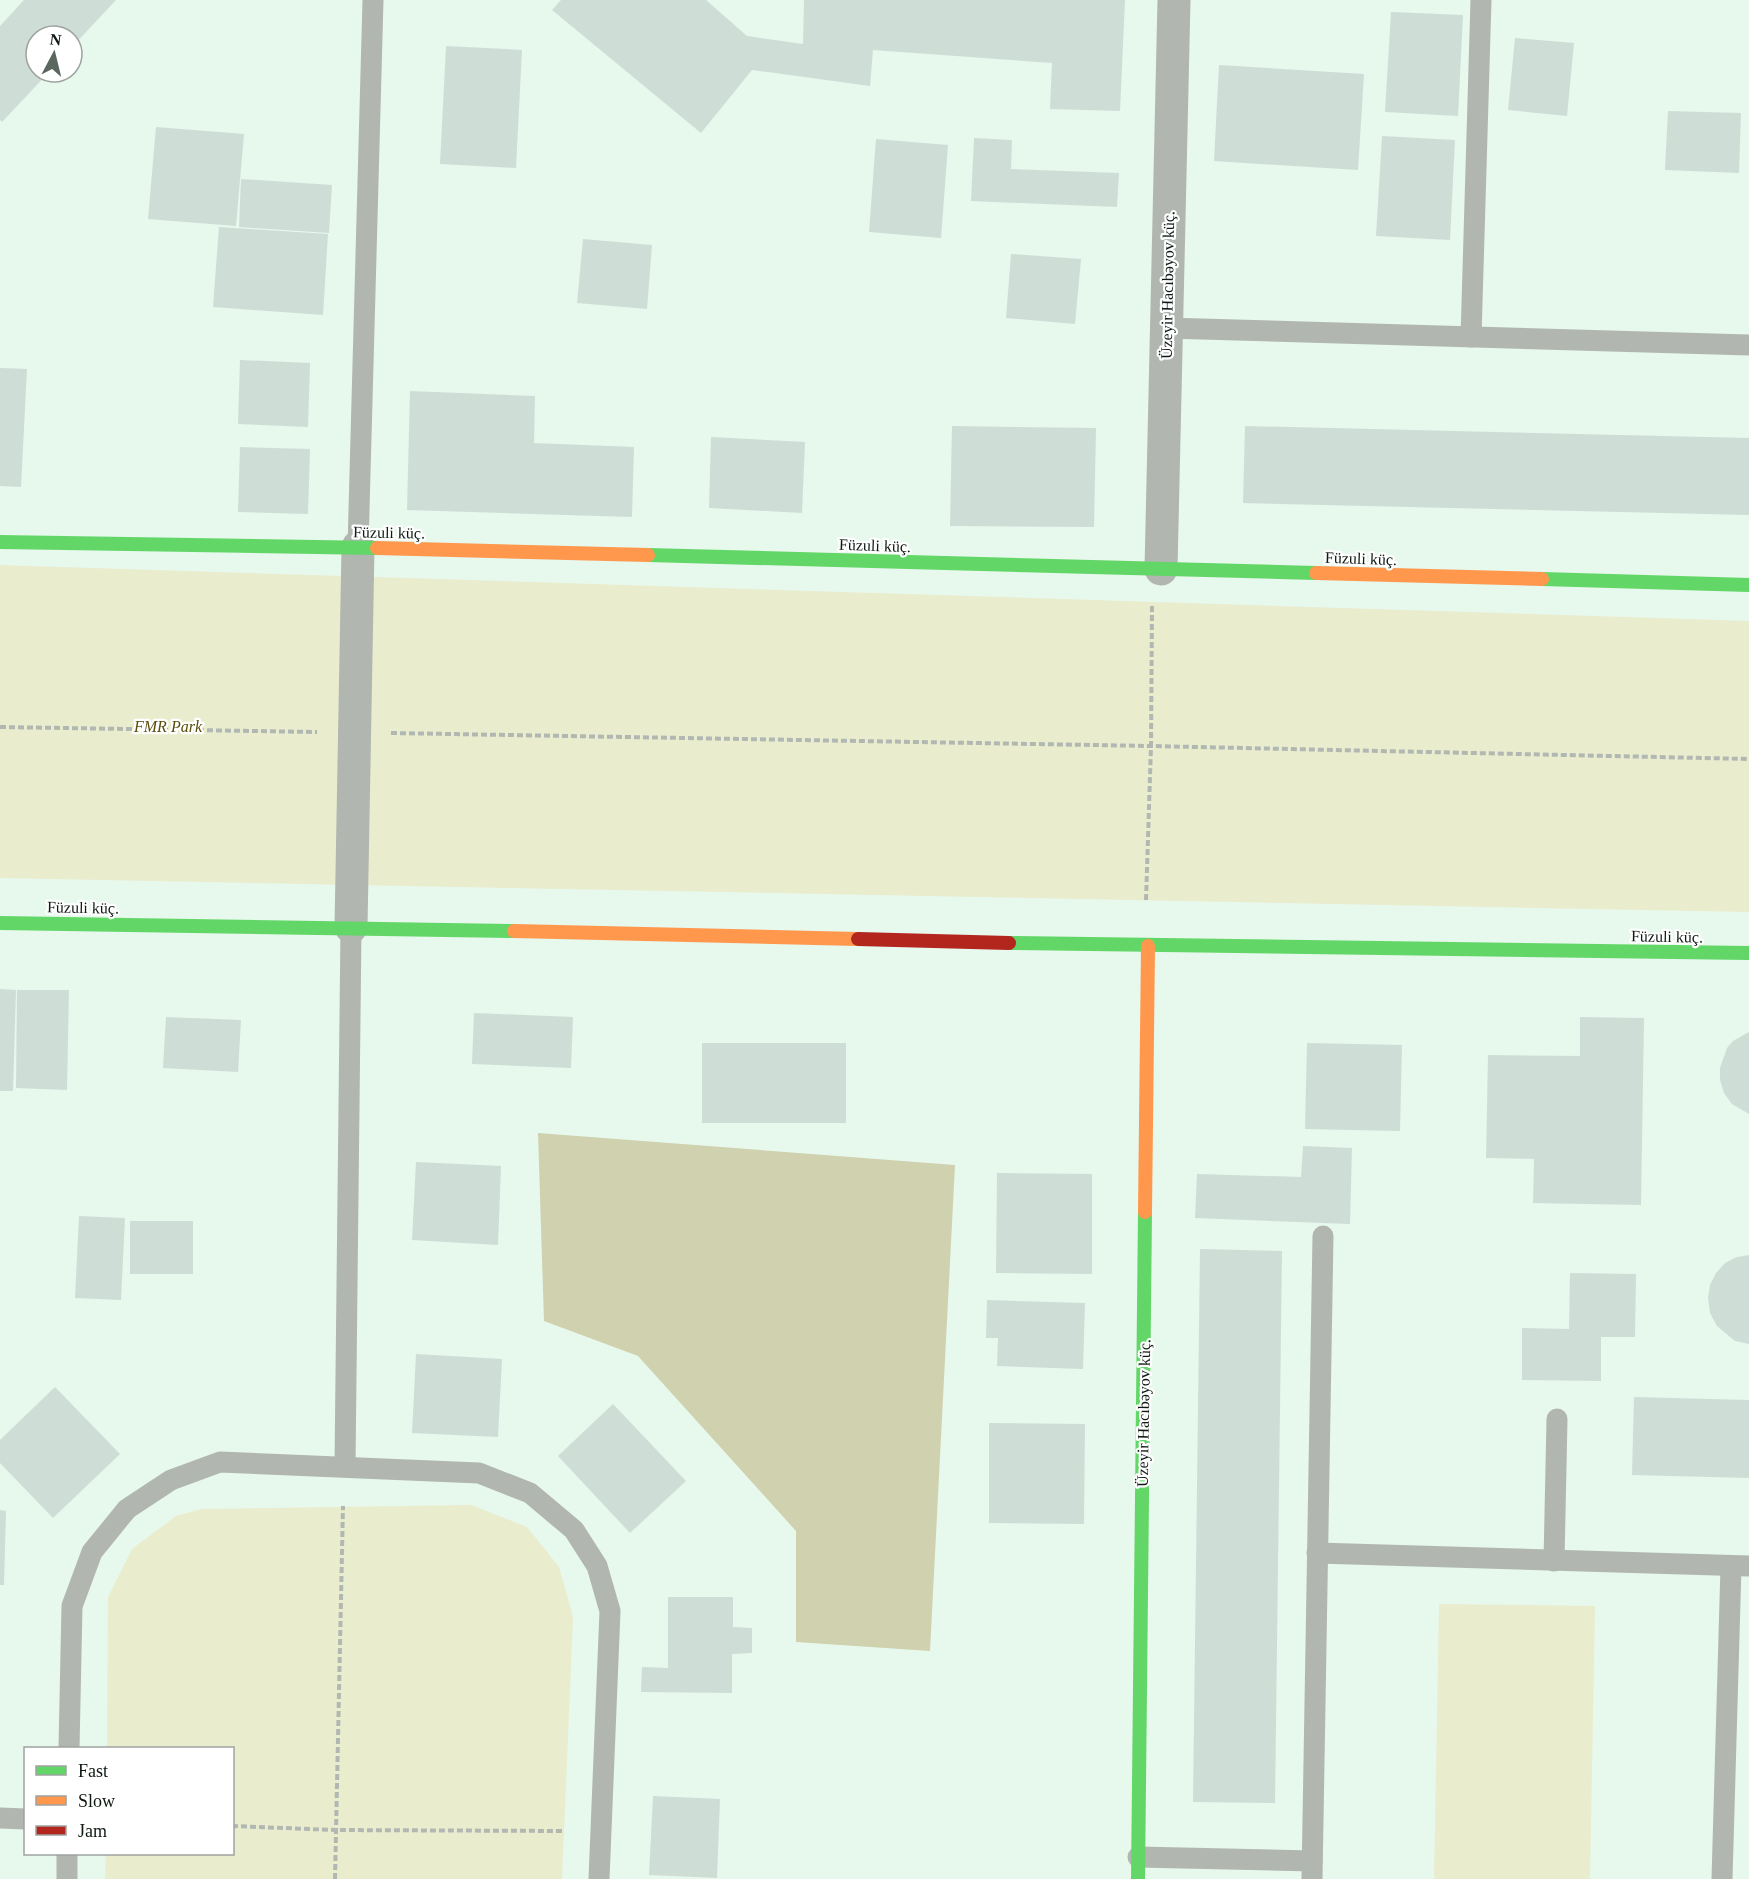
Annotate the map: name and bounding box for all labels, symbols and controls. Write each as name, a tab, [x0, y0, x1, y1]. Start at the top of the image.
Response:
north arrow	[24, 24, 84, 84]
text: N	[49, 30, 63, 49]
street label: Üzeyir Hacıbəyov küç.	[1158, 211, 1178, 359]
street label: Füzuli küç.	[353, 523, 425, 543]
street label: Füzuli küç.	[839, 536, 911, 556]
street label: Füzuli küç.	[1325, 549, 1397, 569]
park label: FMR Park	[133, 718, 203, 735]
street label: Füzuli küç.	[47, 898, 119, 918]
street label: Füzuli küç.	[1631, 927, 1703, 947]
street label: Üzeyir Hacıbəyov küç.	[1134, 1339, 1154, 1487]
legend	[24, 1747, 234, 1855]
text: Fast	[78, 1761, 108, 1781]
text: Slow	[78, 1791, 115, 1811]
text: Jam	[78, 1821, 107, 1841]

